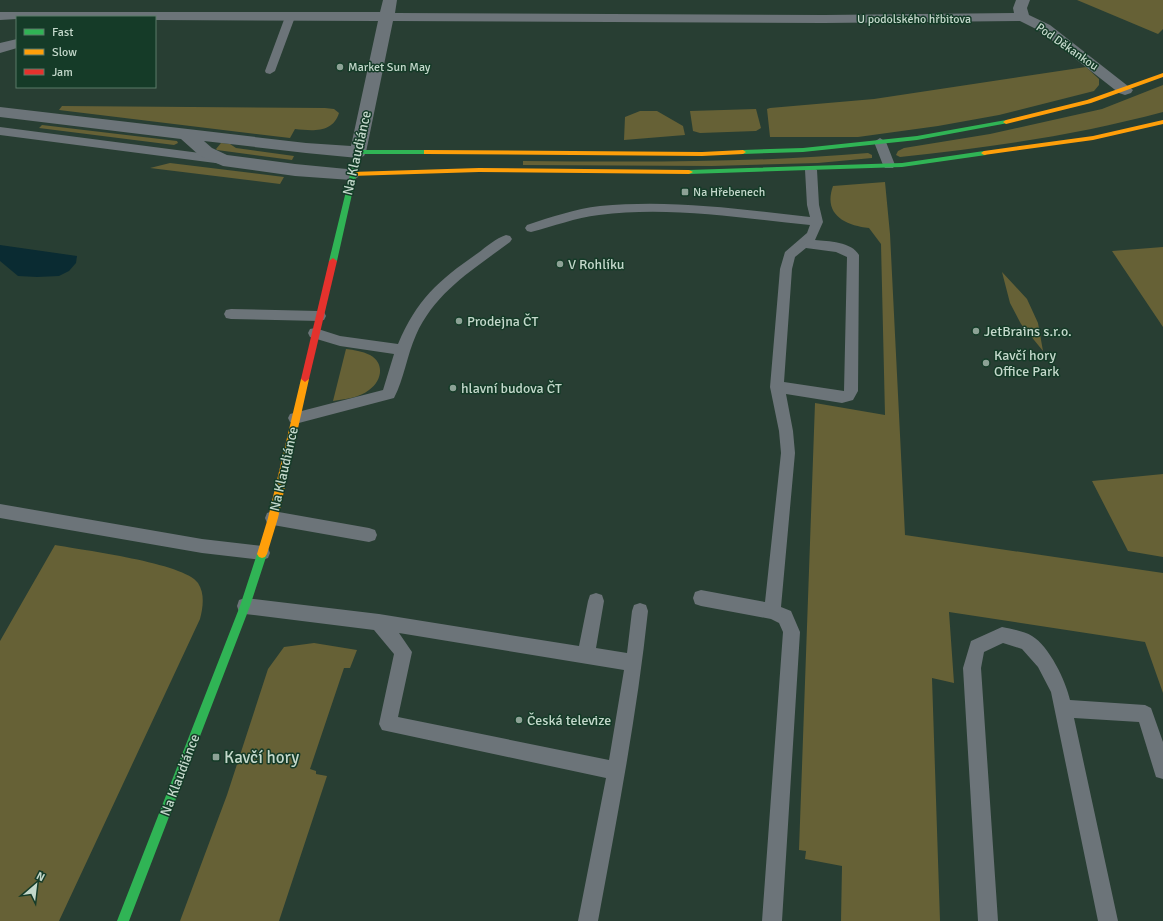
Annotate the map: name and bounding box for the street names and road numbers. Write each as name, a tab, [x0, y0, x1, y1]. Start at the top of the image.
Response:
street label: U podolského hřbitova	[857, 12, 971, 27]
street label: Pod Děkankou	[1033, 20, 1101, 74]
street label: Na Klaudiánce	[339, 109, 375, 197]
street label: Na Klaudiánce	[266, 425, 302, 513]
street label: Na Klaudiánce	[157, 732, 203, 818]

